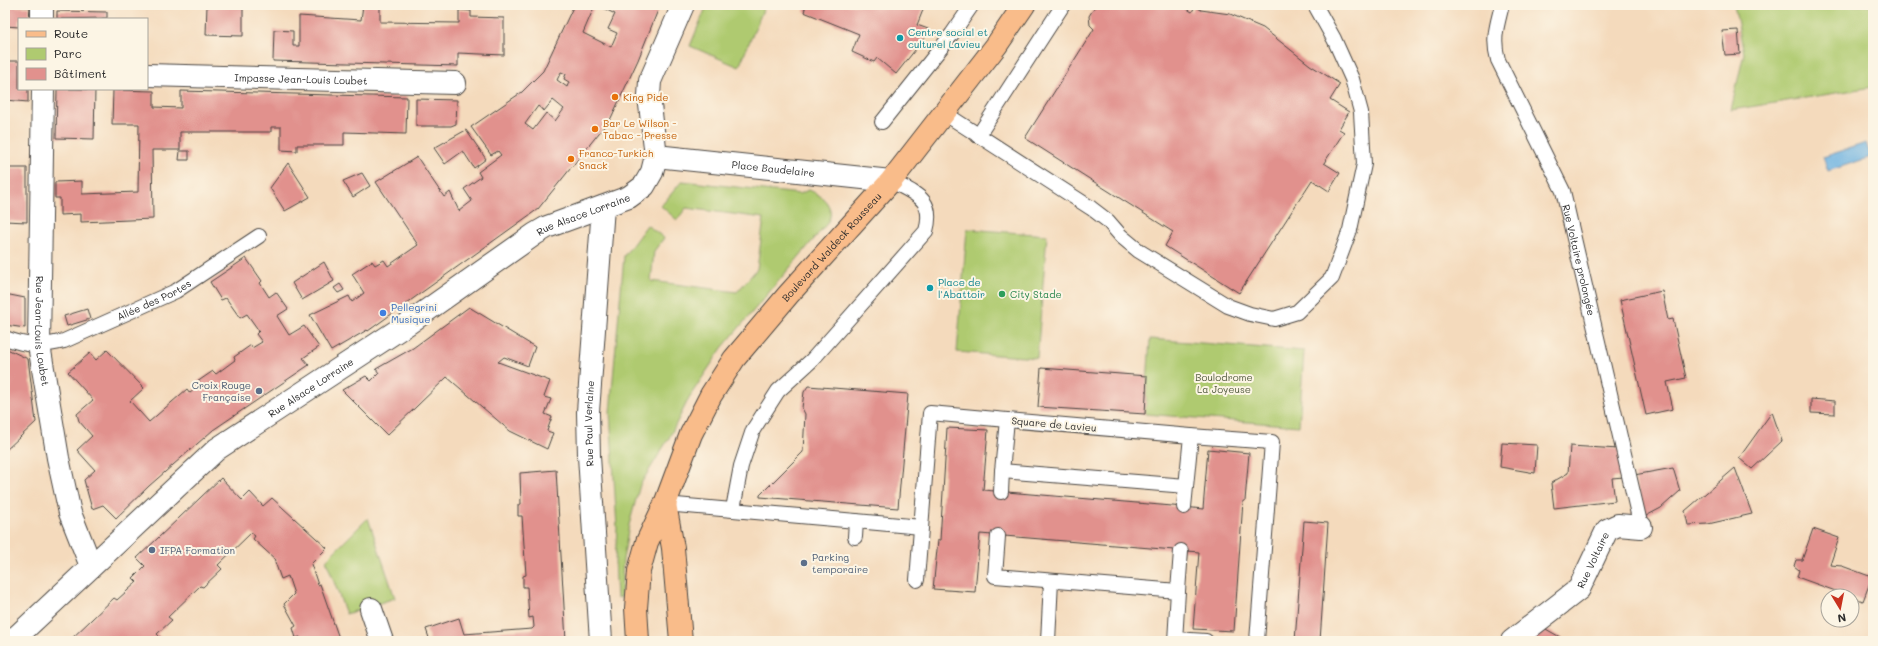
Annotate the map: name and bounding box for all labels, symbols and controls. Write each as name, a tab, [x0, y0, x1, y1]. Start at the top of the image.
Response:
legend	[18, 18, 148, 90]
text: Route	[54, 25, 88, 41]
place label: Centre social et culturel Lavieu	[908, 25, 988, 51]
marker: Centre social et culturel Lavieu	[895, 33, 905, 43]
text: Parc	[54, 45, 82, 61]
text: Bâtiment	[54, 65, 107, 81]
street label: Impasse Jean-Louis Loubet	[234, 70, 368, 88]
place label: King Pide	[623, 90, 668, 104]
marker: King Pide	[610, 92, 620, 102]
place label: Bar Le Wilson - Tabac - Presse	[603, 116, 677, 142]
marker: Bar Le Wilson - Tabac - Presse	[590, 124, 600, 134]
place label: Franco-Turkich Snack	[579, 146, 654, 172]
marker: Franco-Turkich Snack	[566, 154, 576, 164]
street label: Place Baudelaire	[731, 157, 816, 180]
street label: Boulevard Waldeck Rousseau	[778, 189, 884, 304]
street label: Rue Alsace Lorraine	[534, 190, 632, 239]
street label: Rue Voltaire prolongée	[1559, 203, 1599, 317]
place label: Place de l'Abattoir	[938, 275, 985, 301]
street label: Rue Jean-Louis Loubet	[32, 276, 53, 387]
street label: Allée des Portes	[115, 276, 194, 324]
marker: Place de l'Abattoir	[925, 283, 935, 293]
place label: City Stade	[1010, 287, 1062, 301]
marker: City Stade	[997, 289, 1007, 299]
place label: Pellegrini Musique	[391, 300, 437, 326]
marker: Pellegrini Musique	[378, 308, 388, 318]
street label: Rue Alsace Lorraine	[265, 354, 356, 421]
park label: Boulodrome La Joyeuse	[1195, 370, 1253, 396]
place label: Croix Rouge Française	[192, 378, 251, 404]
street label: Rue Paul Verlaine	[581, 380, 597, 467]
marker: Croix Rouge Française	[254, 386, 264, 396]
street label: Square de Lavieu	[1011, 413, 1097, 435]
street label: Rue Voltaire	[1573, 529, 1612, 591]
place label: IFPA Formation	[160, 543, 235, 557]
marker: IFPA Formation	[147, 545, 157, 555]
place label: Parking temporaire	[812, 550, 868, 576]
marker: Parking temporaire	[799, 558, 809, 568]
north arrow	[1820, 588, 1860, 628]
text: N	[1836, 610, 1847, 626]

